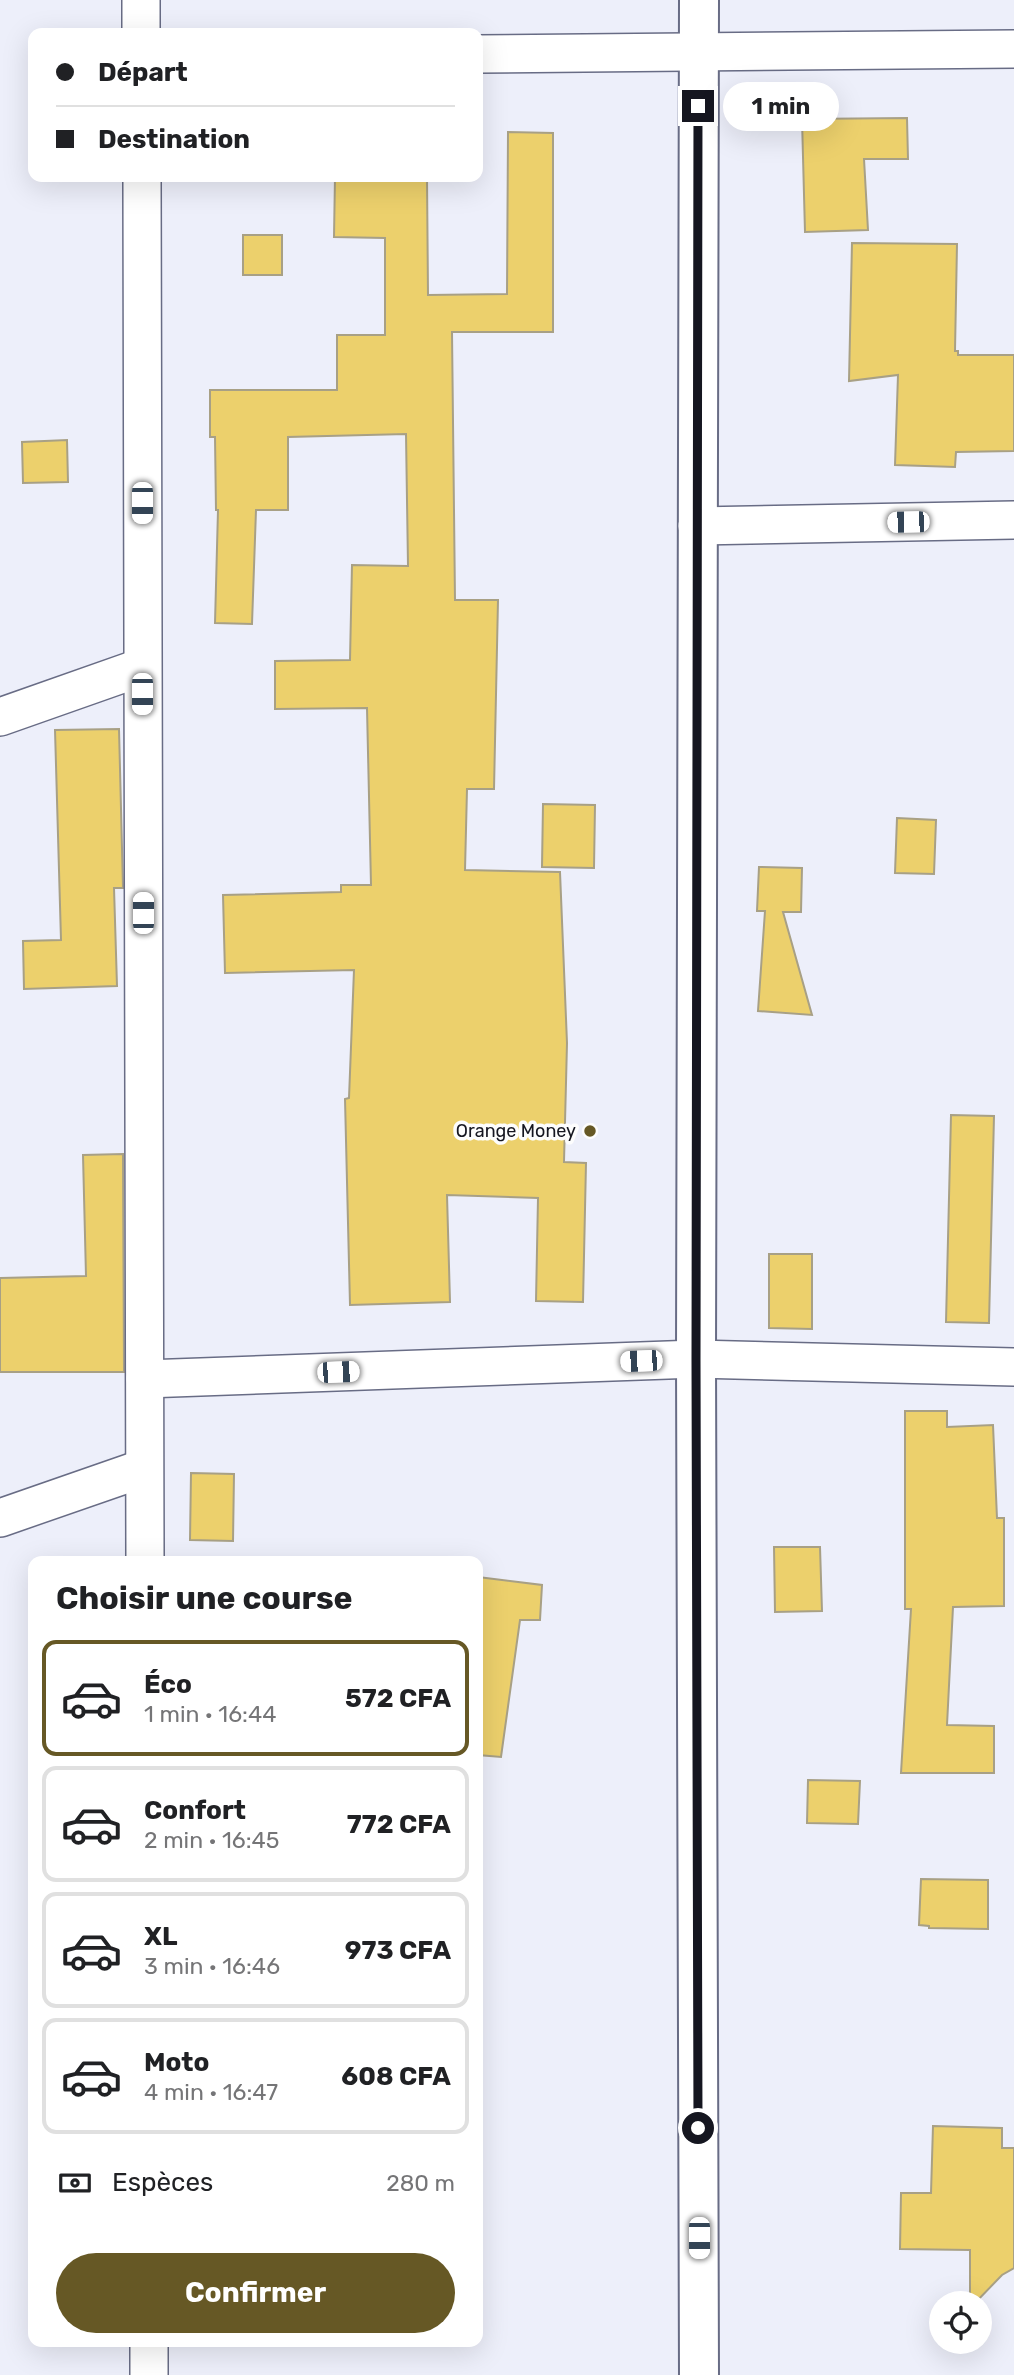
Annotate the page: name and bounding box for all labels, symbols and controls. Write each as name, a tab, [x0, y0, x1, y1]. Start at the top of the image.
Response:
text: Départ	[98, 57, 188, 88]
callout: 1 min	[722, 82, 838, 130]
route end	[682, 90, 714, 122]
text: 1 min	[752, 92, 810, 120]
text: Destination	[98, 124, 250, 155]
car	[132, 482, 153, 524]
car	[887, 511, 930, 533]
car	[132, 673, 153, 715]
car	[133, 892, 154, 934]
place label: Orange Money	[456, 1120, 576, 1142]
marker: Orange Money	[582, 1123, 598, 1139]
car	[620, 1350, 663, 1372]
car	[317, 1361, 360, 1383]
text: Choisir une course	[56, 1579, 353, 1617]
icon: car	[60, 1667, 123, 1730]
text: Éco	[144, 1669, 192, 1700]
text: 572 CFA	[345, 1683, 451, 1714]
text: 1 min · 16:44	[144, 1700, 276, 1728]
icon: car	[60, 1793, 123, 1856]
text: Confort	[144, 1795, 246, 1826]
text: 772 CFA	[347, 1809, 451, 1840]
text: 2 min · 16:45	[144, 1826, 280, 1854]
icon: car	[60, 1919, 123, 1982]
text: XL	[144, 1921, 177, 1952]
text: 973 CFA	[345, 1935, 451, 1966]
text: 3 min · 16:46	[144, 1952, 280, 1980]
icon: car	[60, 2045, 123, 2108]
text: Moto	[144, 2047, 209, 2078]
text: 608 CFA	[341, 2061, 451, 2092]
text: 4 min · 16:47	[144, 2078, 278, 2106]
route start	[682, 2112, 714, 2144]
icon: cash	[56, 2164, 94, 2202]
text: Espèces	[112, 2167, 213, 2198]
text: 280 m	[386, 2169, 455, 2197]
car	[689, 2217, 710, 2259]
button: Confirmer	[56, 2253, 455, 2333]
map controls	[929, 2291, 992, 2354]
button: locate	[929, 2291, 992, 2354]

